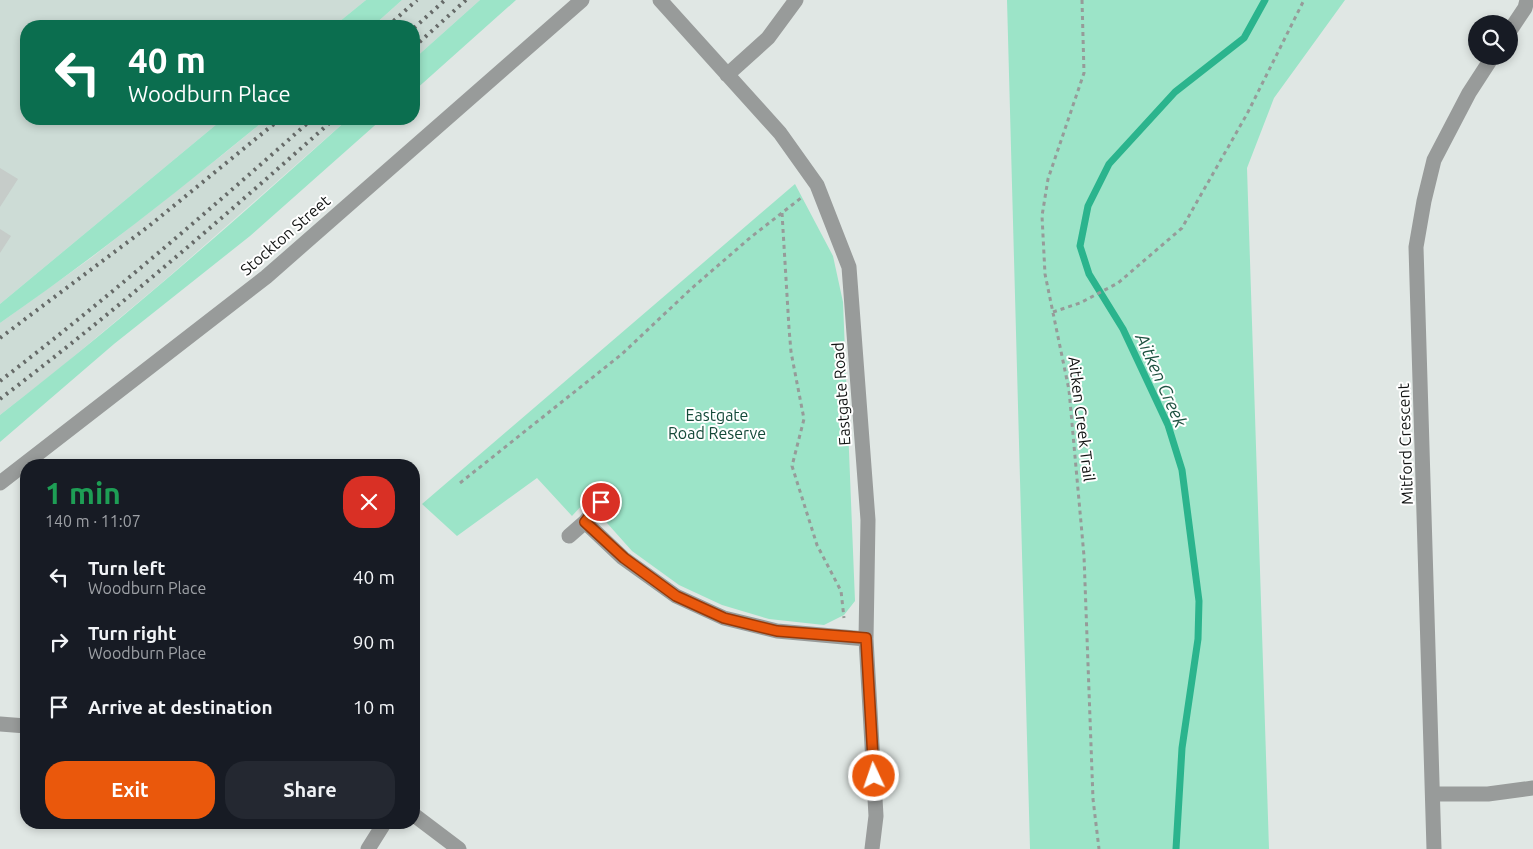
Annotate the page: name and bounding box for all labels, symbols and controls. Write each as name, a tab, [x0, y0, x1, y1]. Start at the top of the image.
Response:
map controls	[1468, 15, 1518, 65]
button: search	[1468, 15, 1518, 65]
icon: left	[45, 40, 110, 105]
text: 40 m	[128, 40, 206, 80]
text: Woodburn Place	[128, 81, 291, 106]
street label: Stockton Street	[237, 191, 334, 279]
water label: Aitken Creek	[1132, 329, 1192, 431]
street label: Eastgate Road	[828, 342, 854, 446]
street label: Aitken Creek Trail	[1065, 355, 1099, 483]
street label: Mitford Crescent	[1394, 382, 1416, 505]
park label: Eastgate Road Reserve	[668, 406, 766, 442]
text: 1 min	[45, 476, 121, 510]
button: close	[343, 476, 395, 528]
pin	[580, 481, 622, 523]
icon: arrive	[587, 488, 615, 516]
text: 140 m · 11:07	[45, 512, 141, 530]
text: Turn left	[88, 557, 166, 579]
icon: left	[45, 563, 73, 591]
text: 40 m	[353, 566, 395, 588]
text: Woodburn Place	[88, 579, 206, 597]
text: Turn right	[88, 622, 176, 644]
icon: right	[45, 628, 73, 656]
text: 90 m	[353, 631, 395, 653]
text: Woodburn Place	[88, 644, 206, 662]
icon: arrive	[45, 693, 73, 721]
text: Arrive at destination	[88, 696, 273, 718]
text: 10 m	[353, 696, 395, 718]
position arrow	[847, 749, 899, 801]
button: Exit	[45, 761, 215, 819]
button: Share	[225, 761, 395, 819]

